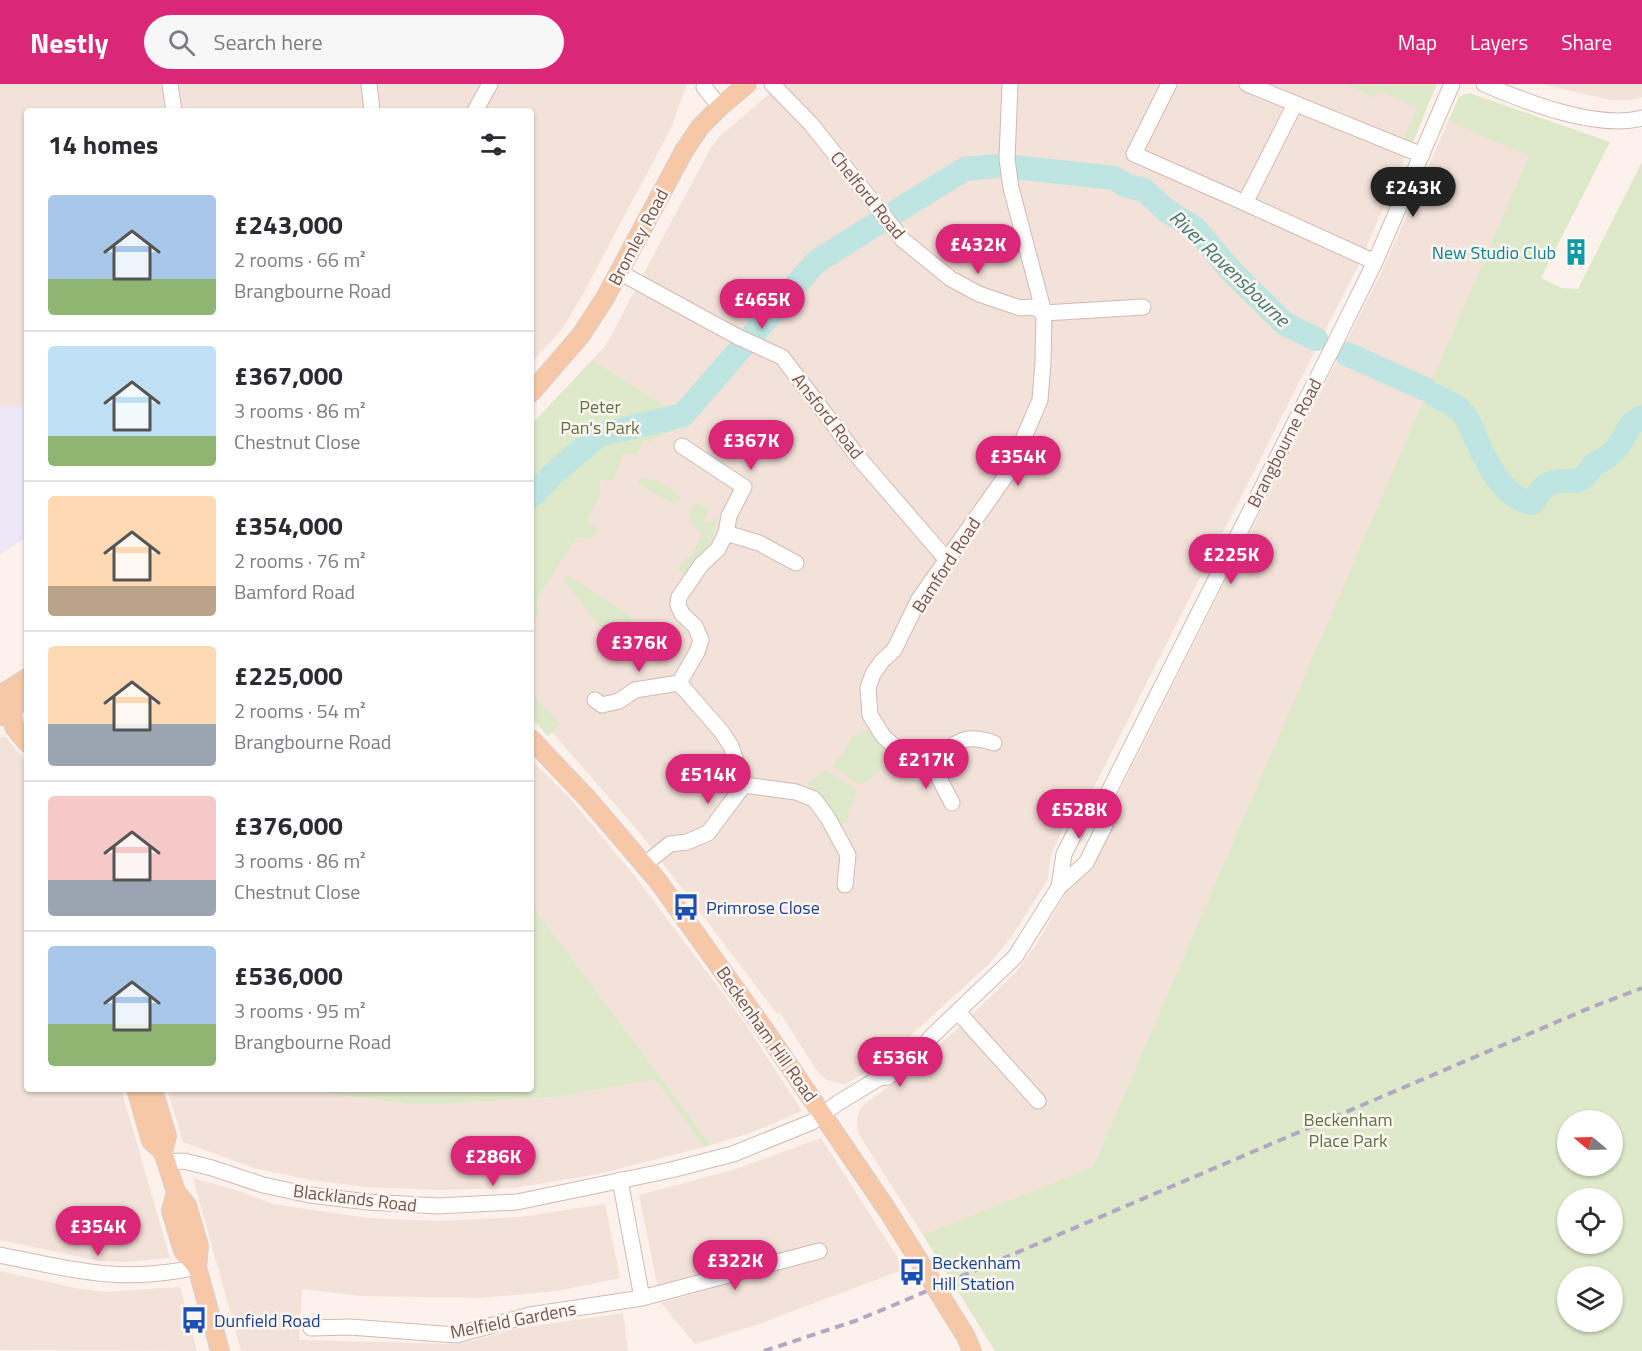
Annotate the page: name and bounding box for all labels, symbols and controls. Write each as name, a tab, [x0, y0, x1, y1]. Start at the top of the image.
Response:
search box	[144, 15, 564, 69]
text: Nestly	[30, 21, 108, 64]
text: Search here	[213, 25, 323, 59]
icon: search	[165, 26, 198, 59]
text: Map	[1398, 26, 1437, 58]
text: Layers	[1470, 26, 1528, 58]
text: Share	[1561, 26, 1612, 58]
text: 14 homes	[48, 125, 158, 164]
icon: filters	[477, 128, 510, 161]
street label: Chelford Road	[824, 145, 912, 245]
pin: £243K	[1371, 167, 1455, 218]
text: £243K	[1385, 171, 1441, 202]
street label: Bromley Road	[601, 184, 675, 290]
water label: River Ravensbourne	[1163, 202, 1299, 335]
text: £243,000	[234, 205, 343, 244]
icon: home	[96, 219, 168, 291]
pin: £432K	[936, 224, 1020, 275]
text: £432K	[950, 228, 1006, 259]
building icon: New Studio Club	[1561, 237, 1591, 267]
place label: New Studio Club	[1432, 239, 1556, 266]
text: 2 rooms · 66 m²	[234, 244, 366, 275]
text: Brangbourne Road	[234, 275, 391, 306]
pin: £465K	[720, 279, 804, 330]
text: £465K	[734, 283, 790, 314]
text: £367,000	[234, 356, 343, 395]
street label: Ansford Road	[786, 367, 870, 465]
icon: home	[96, 370, 168, 442]
street label: Brangbourne Road	[1240, 374, 1328, 512]
park label: Peter Pan's Park	[560, 393, 640, 441]
text: 3 rooms · 86 m²	[234, 395, 366, 426]
pin: £367K	[709, 420, 793, 471]
text: £367K	[723, 424, 779, 455]
text: Chestnut Close	[234, 426, 360, 457]
pin: £354K	[976, 436, 1060, 487]
text: £354K	[990, 440, 1046, 471]
text: £354,000	[234, 506, 343, 545]
street label: Bamford Road	[905, 512, 987, 618]
icon: home	[96, 520, 168, 592]
pin: £225K	[1189, 534, 1273, 585]
text: £225K	[1203, 538, 1259, 569]
text: 2 rooms · 76 m²	[234, 545, 366, 576]
text: Bamford Road	[234, 576, 355, 607]
pin: £376K	[597, 622, 681, 673]
text: £376K	[611, 626, 667, 657]
text: £225,000	[234, 656, 343, 695]
icon: home	[96, 670, 168, 742]
text: 2 rooms · 54 m²	[234, 695, 366, 726]
text: Brangbourne Road	[234, 726, 391, 757]
pin: £217K	[884, 739, 968, 790]
text: £217K	[898, 743, 954, 774]
pin: £514K	[666, 754, 750, 805]
text: £514K	[680, 758, 736, 789]
pin: £528K	[1037, 789, 1121, 840]
text: £528K	[1051, 793, 1107, 824]
text: £376,000	[234, 806, 343, 845]
icon: home	[96, 820, 168, 892]
text: 3 rooms · 86 m²	[234, 845, 366, 876]
text: Chestnut Close	[234, 876, 360, 907]
bus stop icon: Primrose Close	[671, 892, 701, 922]
place label: Primrose Close	[706, 894, 820, 921]
text: £536,000	[234, 956, 343, 995]
street label: Beckenham Hill Road	[710, 961, 824, 1107]
icon: home	[96, 970, 168, 1042]
text: 3 rooms · 95 m²	[234, 995, 366, 1026]
text: Brangbourne Road	[234, 1026, 391, 1057]
pin: £536K	[858, 1037, 942, 1088]
text: £536K	[872, 1041, 928, 1072]
park label: Beckenham Place Park	[1304, 1106, 1392, 1154]
north arrow	[1557, 1110, 1623, 1176]
map controls	[1557, 1110, 1623, 1332]
pin: £286K	[451, 1136, 535, 1187]
text: £286K	[465, 1140, 521, 1171]
street label: Blacklands Road	[292, 1177, 418, 1219]
button: locate	[1557, 1188, 1623, 1254]
pin: £354K	[56, 1206, 140, 1257]
text: £354K	[70, 1210, 126, 1241]
pin: £322K	[693, 1240, 777, 1291]
text: £322K	[707, 1244, 763, 1275]
place label: Beckenham Hill Station	[932, 1249, 1021, 1297]
bus stop icon: Beckenham Hill Station	[897, 1257, 927, 1287]
button: layers	[1557, 1266, 1623, 1332]
street label: Melfield Gardens	[448, 1295, 578, 1345]
bus stop icon: Dunfield Road	[179, 1305, 209, 1335]
place label: Dunfield Road	[214, 1307, 320, 1334]

